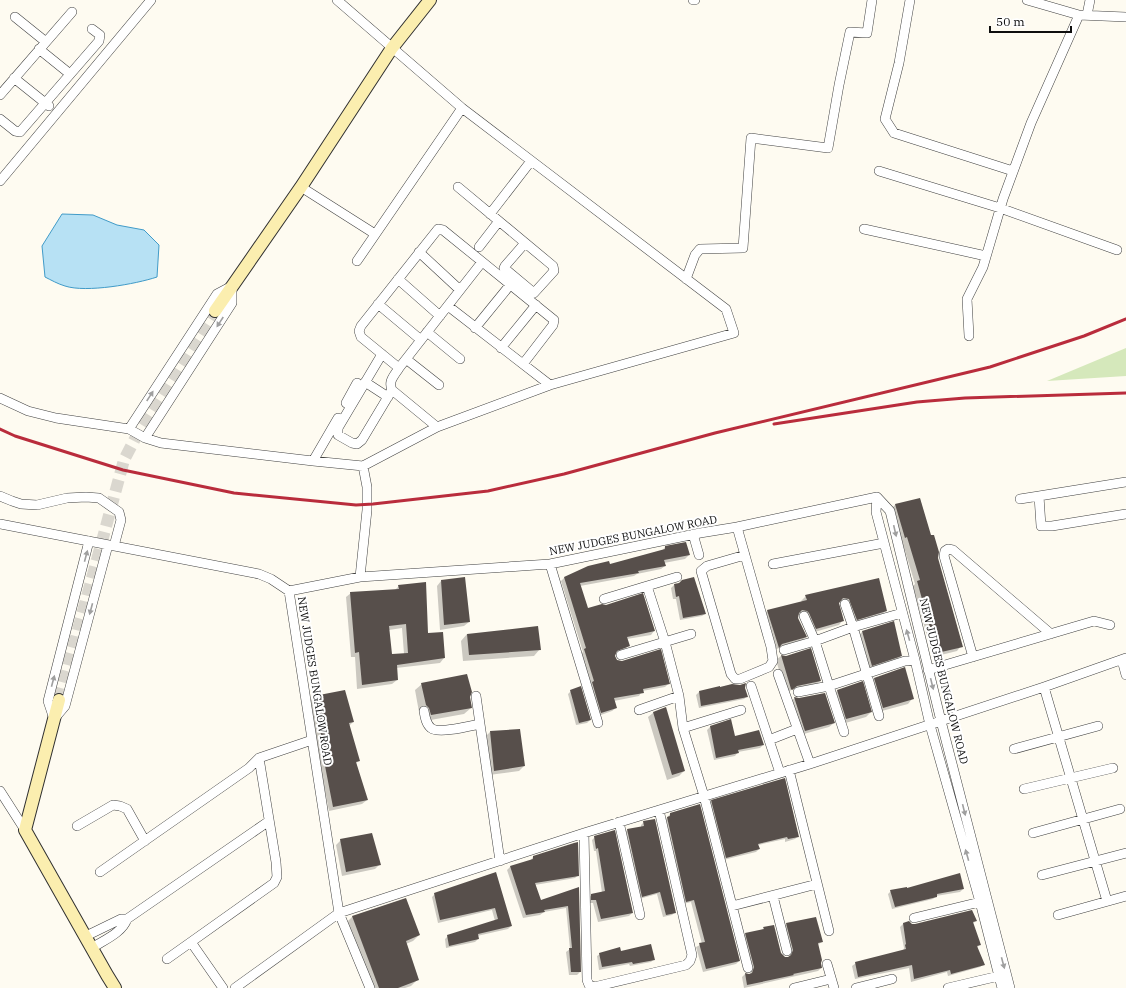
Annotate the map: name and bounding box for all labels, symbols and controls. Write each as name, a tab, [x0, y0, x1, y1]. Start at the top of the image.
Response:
scale bar	[990, 8, 1071, 34]
text: 50 m	[996, 14, 1025, 29]
one-way arrow	[216, 317, 224, 327]
one-way arrow	[146, 391, 154, 401]
street label: NEW JUDGES BUNGALOW ROAD	[548, 512, 718, 558]
one-way arrow	[892, 525, 898, 537]
one-way arrow	[83, 549, 89, 562]
street label: NEW JUDGES BUNGALOW ROAD	[295, 596, 335, 767]
street label: NEW JUDGES BUNGALOW ROAD	[917, 597, 971, 766]
one-way arrow	[88, 603, 94, 615]
one-way arrow	[905, 629, 911, 641]
one-way arrow	[50, 675, 56, 687]
one-way arrow	[929, 678, 935, 690]
one-way arrow	[961, 804, 967, 817]
one-way arrow	[964, 849, 970, 861]
one-way arrow	[1001, 957, 1007, 969]

